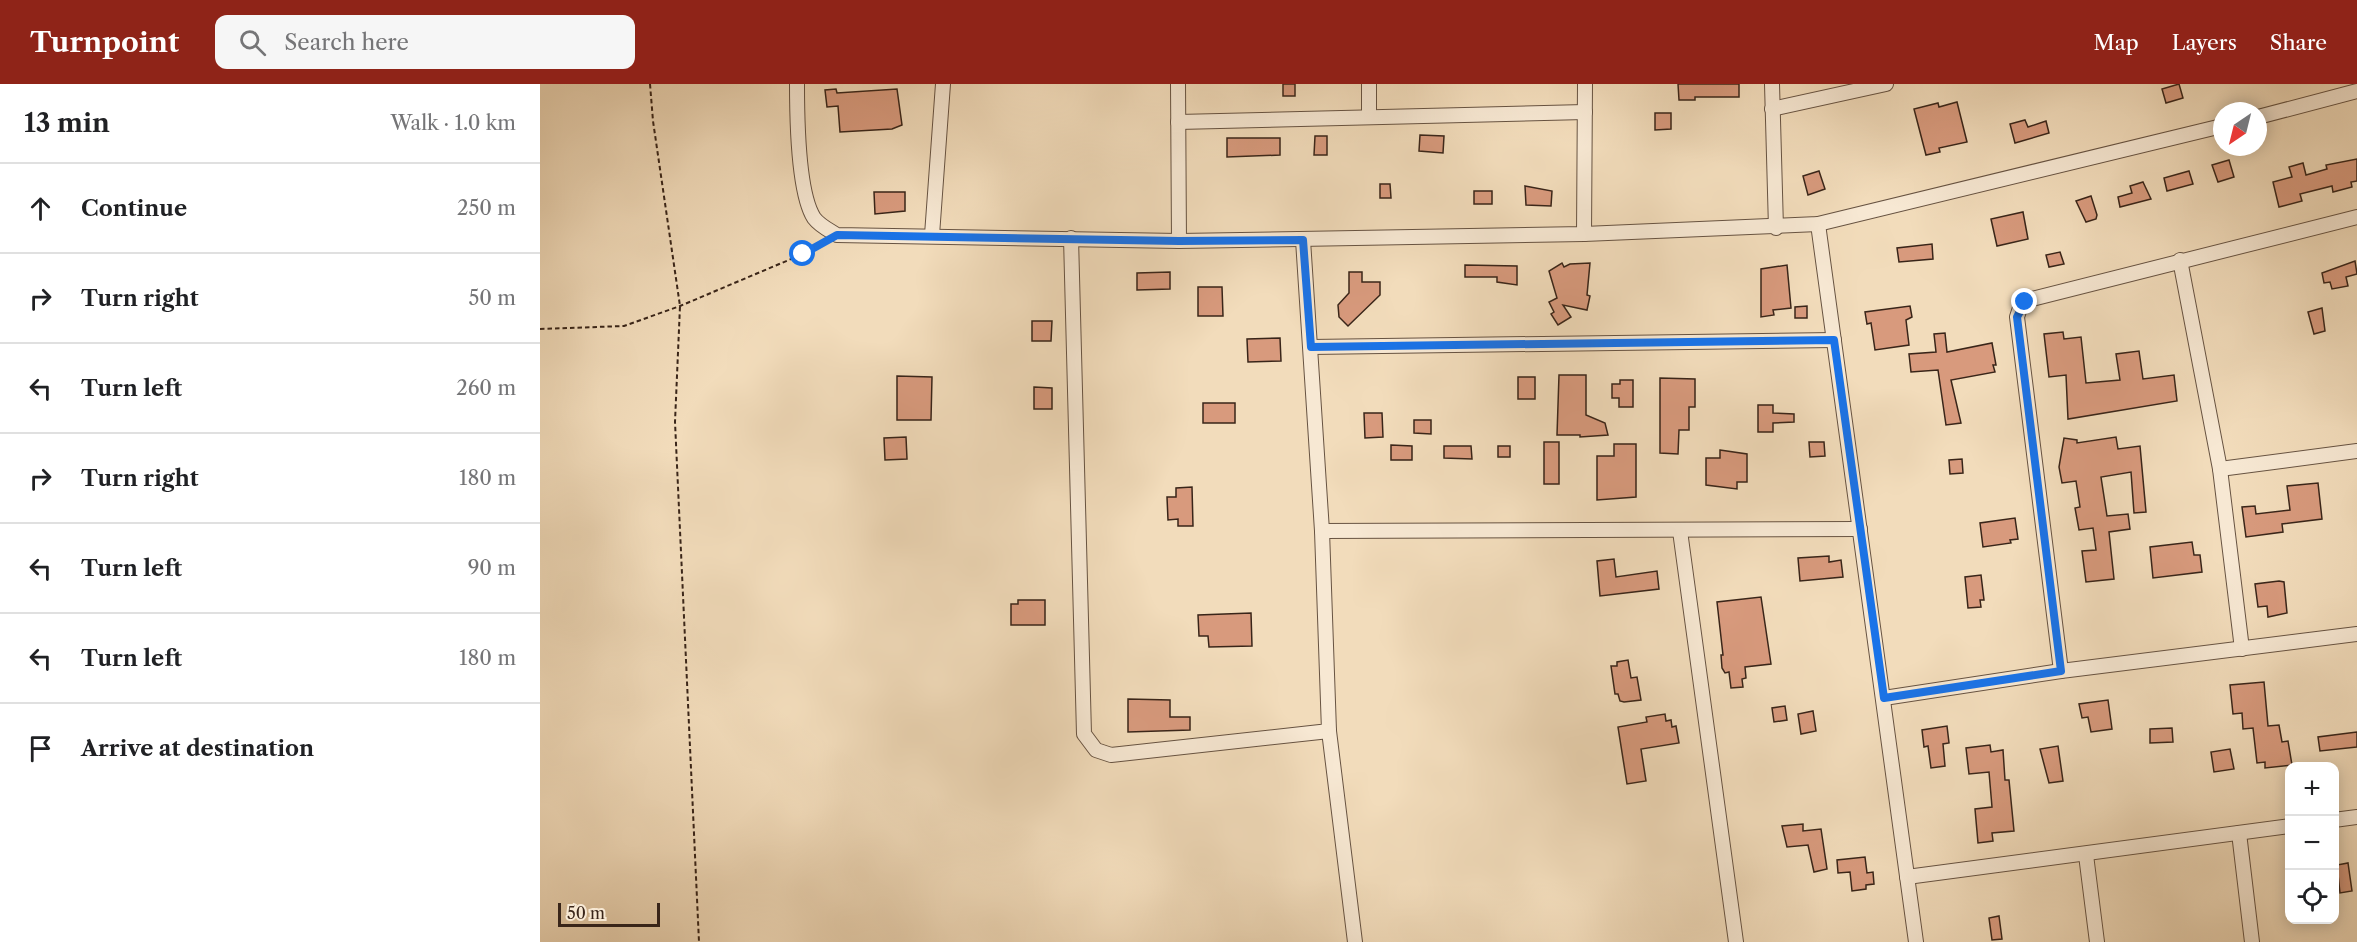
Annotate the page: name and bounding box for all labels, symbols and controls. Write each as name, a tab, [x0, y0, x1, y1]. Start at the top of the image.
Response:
search box	[215, 15, 635, 69]
text: Turnpoint	[30, 25, 179, 59]
icon: search	[236, 26, 269, 59]
text: Search here	[284, 29, 409, 56]
text: Map	[2094, 30, 2139, 55]
text: Layers	[2172, 30, 2237, 55]
text: Share	[2270, 30, 2327, 55]
north arrow	[2213, 102, 2267, 156]
text: 13 min	[24, 107, 110, 139]
text: Walk · 1.0 km	[390, 111, 516, 135]
icon: ahead	[24, 192, 57, 225]
text: Continue	[81, 195, 187, 222]
text: 250 m	[457, 196, 516, 220]
route start	[789, 240, 815, 266]
icon: right	[24, 282, 57, 315]
text: Turn right	[81, 285, 199, 312]
text: 50 m	[469, 286, 516, 310]
route end	[2011, 288, 2037, 314]
icon: left	[24, 372, 57, 405]
text: Turn left	[81, 375, 182, 402]
text: 260 m	[456, 376, 516, 400]
icon: right	[24, 462, 57, 495]
text: Turn right	[81, 465, 199, 492]
text: 180 m	[459, 466, 516, 490]
icon: left	[24, 552, 57, 585]
text: Turn left	[81, 555, 182, 582]
text: 90 m	[468, 556, 516, 580]
icon: left	[24, 642, 57, 675]
text: Turn left	[81, 645, 182, 672]
text: 180 m	[459, 646, 516, 670]
icon: arrive	[24, 732, 57, 765]
text: Arrive at destination	[81, 735, 314, 762]
map controls	[2285, 762, 2339, 924]
button: +	[2285, 762, 2339, 816]
button: −	[2285, 816, 2339, 870]
button: locate	[2285, 870, 2339, 924]
scale bar	[558, 900, 660, 928]
text: 50 m	[567, 903, 605, 923]

